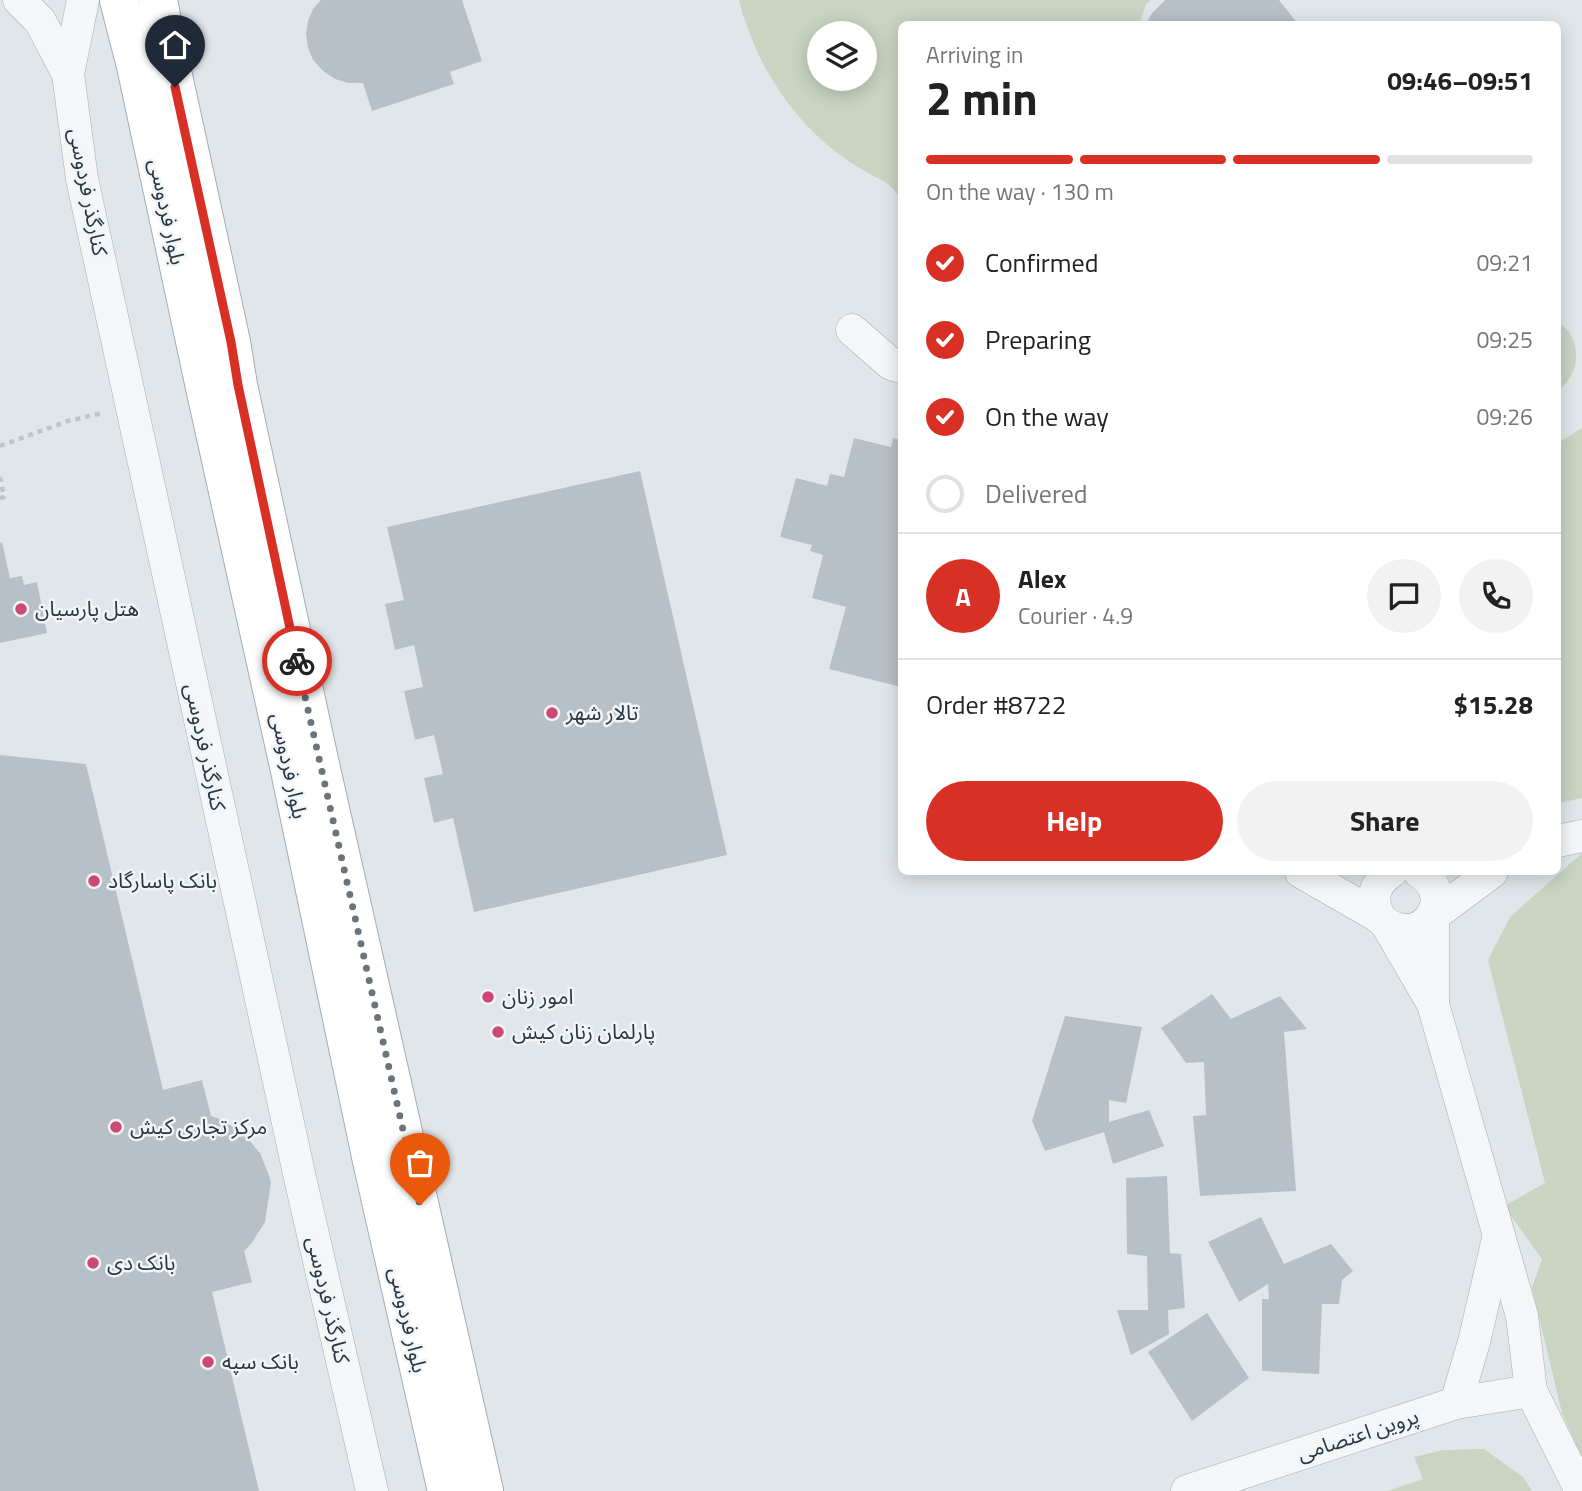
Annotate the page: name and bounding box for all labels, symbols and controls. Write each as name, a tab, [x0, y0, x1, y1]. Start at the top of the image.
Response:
pin	[145, 15, 205, 87]
map controls	[807, 21, 877, 91]
button: layers	[807, 21, 877, 91]
icon: home	[156, 26, 194, 64]
text: Arriving in	[926, 37, 1023, 72]
text: 09:46–09:51	[1387, 61, 1533, 100]
text: 2 min	[926, 63, 1038, 133]
street label: کنارگذر فردوسی	[61, 125, 117, 259]
street label: بلوار فردوسی	[141, 156, 195, 268]
text: On the way · 130 m	[926, 174, 1114, 209]
text: Confirmed	[985, 243, 1099, 282]
icon: check	[926, 244, 964, 282]
text: 09:21	[1476, 245, 1533, 280]
text: Preparing	[985, 320, 1091, 359]
icon: check	[926, 321, 964, 359]
text: 09:25	[1476, 322, 1533, 357]
text: On the way	[985, 397, 1109, 436]
icon: check	[926, 398, 964, 436]
text: 09:26	[1476, 399, 1533, 434]
text: Delivered	[985, 474, 1088, 513]
text: Alex	[1018, 559, 1066, 598]
button: chat	[1367, 559, 1441, 633]
button: phone	[1459, 559, 1533, 633]
text: A	[955, 577, 971, 616]
place label: هتل پارسیان	[35, 592, 139, 624]
text: Courier · 4.9	[1018, 598, 1133, 633]
marker: هتل پارسیان	[13, 601, 29, 617]
courier	[262, 626, 332, 696]
icon: bike	[278, 642, 316, 680]
street label: کنارگذر فردوسی	[177, 680, 235, 814]
text: Order #8722	[926, 685, 1066, 724]
text: $15.28	[1454, 685, 1533, 724]
place label: تالار شهر	[565, 696, 638, 728]
marker: تالار شهر	[544, 705, 560, 721]
street label: بلوار فردوسی	[263, 710, 317, 822]
button: Help	[926, 781, 1223, 861]
button: Share	[1237, 781, 1533, 861]
place label: بانک پاسارگاد	[108, 864, 217, 896]
marker: بانک پاسارگاد	[86, 873, 102, 889]
place label: امور زنان	[502, 980, 573, 1012]
marker: امور زنان	[480, 989, 496, 1005]
place label: پارلمان زنان کیش	[512, 1015, 655, 1047]
marker: پارلمان زنان کیش	[490, 1024, 506, 1040]
place label: مرکز تجاری کیش	[130, 1110, 267, 1142]
marker: مرکز تجاری کیش	[108, 1119, 124, 1135]
pin	[390, 1133, 450, 1205]
icon: bag	[401, 1144, 439, 1182]
street label: کنارگذر فردوسی	[299, 1233, 359, 1367]
place label: بانک دی	[107, 1246, 175, 1278]
marker: بانک دی	[85, 1255, 101, 1271]
street label: بلوار فردوسی	[381, 1264, 437, 1376]
place label: بانک سپه	[222, 1345, 299, 1377]
marker: بانک سپه	[200, 1354, 216, 1370]
street label: پروین اعتصامی	[1293, 1399, 1423, 1469]

